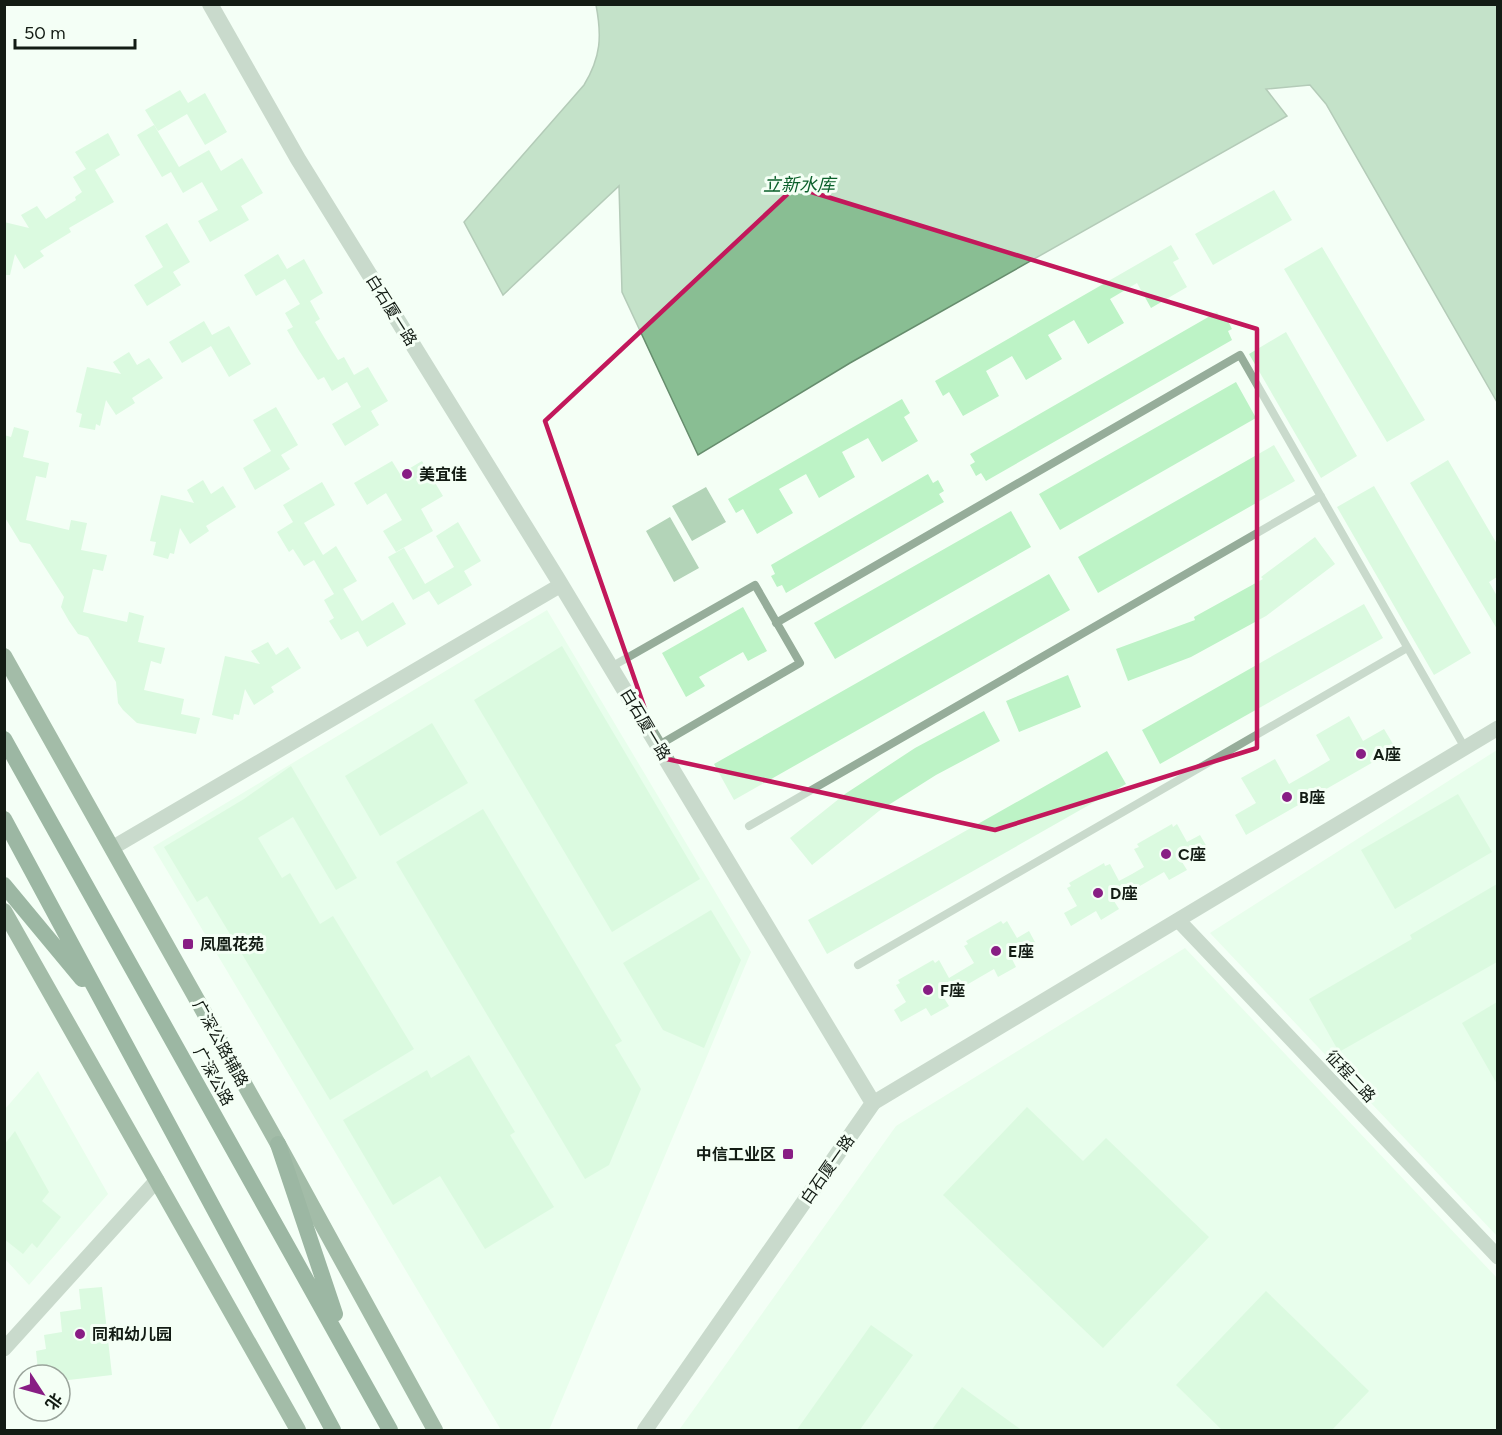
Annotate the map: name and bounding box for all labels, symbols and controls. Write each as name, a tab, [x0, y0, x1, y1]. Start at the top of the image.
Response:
scale bar	[15, 12, 135, 50]
text: 50 m	[24, 22, 66, 44]
water label: 立新水库	[763, 174, 838, 196]
street label: 白石厦一路	[362, 271, 421, 349]
place label: 美宜佳	[419, 465, 467, 484]
marker: 美宜佳	[400, 467, 414, 481]
street label: 白石厦一路	[617, 685, 674, 763]
place label: A座	[1373, 745, 1400, 764]
marker: A座	[1354, 747, 1368, 761]
place label: B座	[1299, 788, 1325, 807]
marker: B座	[1280, 790, 1294, 804]
place label: C座	[1178, 845, 1206, 864]
marker: C座	[1159, 847, 1173, 861]
place label: D座	[1110, 884, 1137, 903]
marker: D座	[1091, 886, 1105, 900]
place label: 凤凰花苑	[200, 935, 264, 954]
marker: 凤凰花苑	[181, 937, 195, 951]
place label: E座	[1008, 942, 1033, 961]
marker: E座	[989, 944, 1003, 958]
place label: F座	[940, 981, 965, 1000]
marker: F座	[921, 983, 935, 997]
street label: 广深公路辅路	[189, 996, 253, 1090]
street label: 广深公路	[190, 1043, 238, 1109]
street label: 征程二路	[1322, 1046, 1379, 1106]
street label: 白石厦一路	[797, 1131, 858, 1208]
place label: 中信工业区	[696, 1145, 776, 1164]
marker: 中信工业区	[781, 1147, 795, 1161]
place label: 同和幼儿园	[92, 1325, 172, 1344]
marker: 同和幼儿园	[73, 1327, 87, 1341]
north arrow	[12, 1363, 72, 1423]
text: 北	[41, 1389, 66, 1414]

